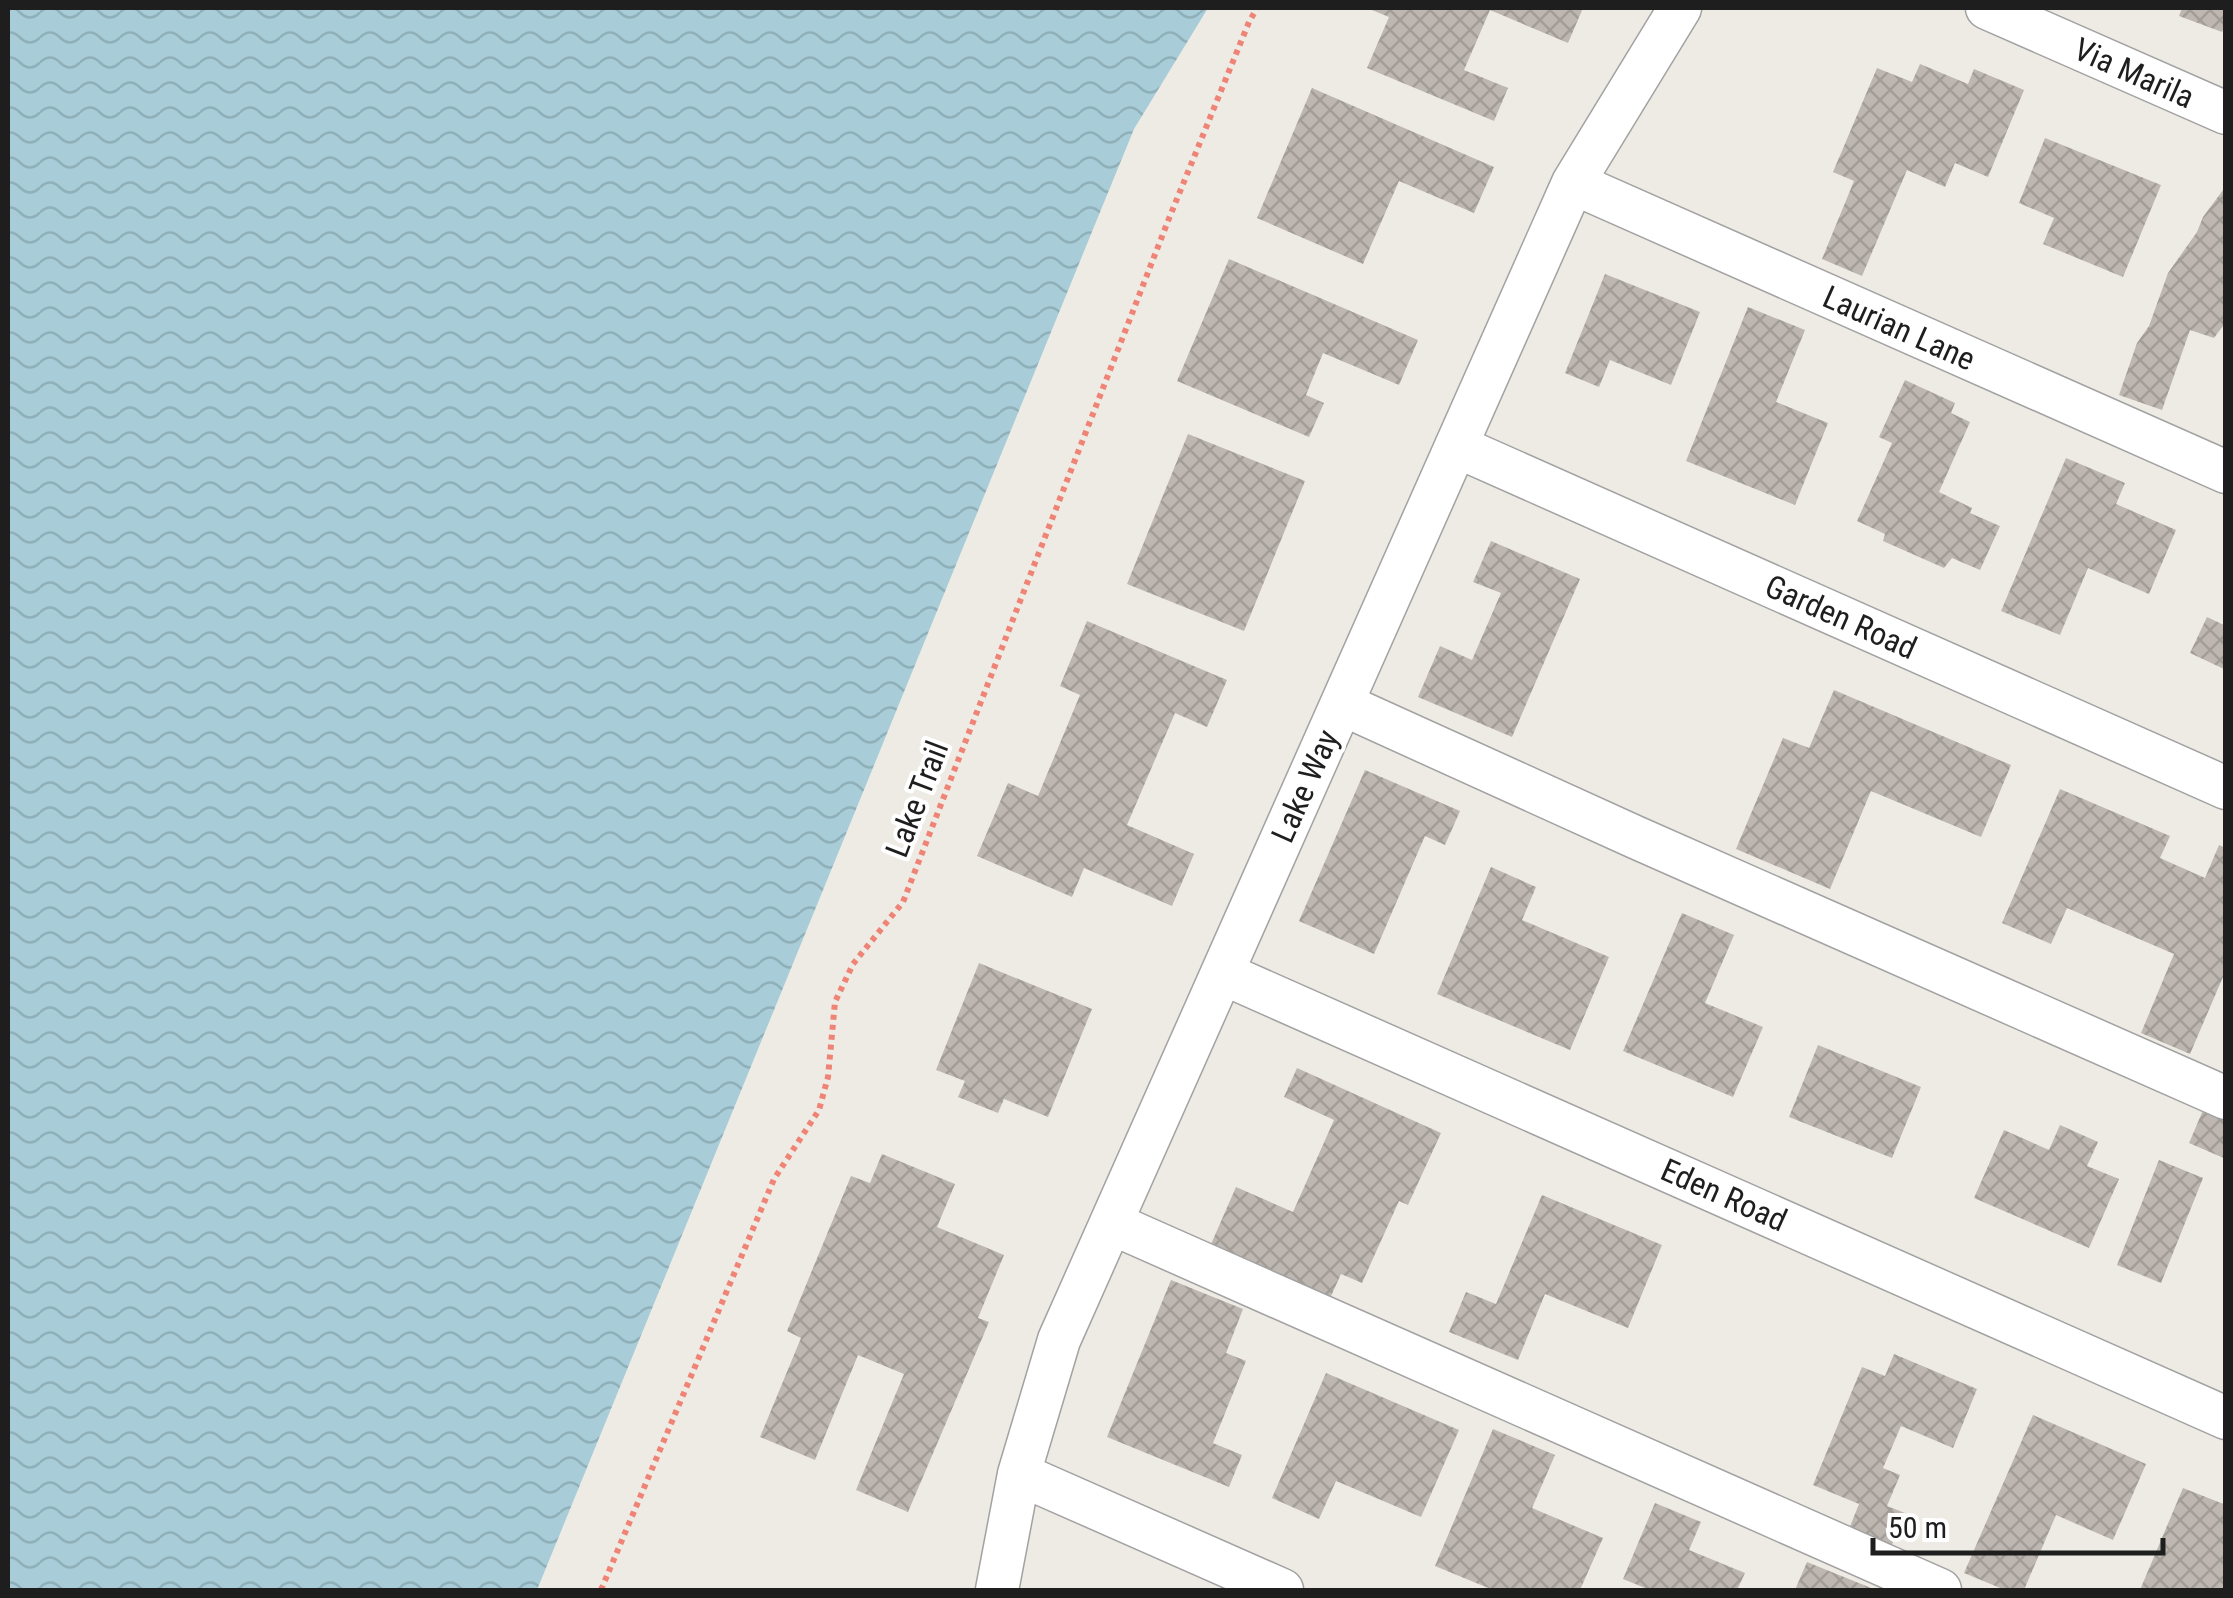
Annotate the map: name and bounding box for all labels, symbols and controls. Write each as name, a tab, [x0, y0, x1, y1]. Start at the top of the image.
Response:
street label: Via Marila	[2068, 30, 2200, 116]
street label: Laurian Lane	[1817, 278, 1981, 378]
street label: Garden Road	[1759, 567, 1923, 667]
street label: Lake Way	[1263, 724, 1347, 848]
street label: Lake Trail	[878, 736, 956, 862]
street label: Eden Road	[1655, 1150, 1793, 1240]
scale bar	[1873, 1493, 2163, 1555]
text: 50 m	[1888, 1510, 1947, 1545]

